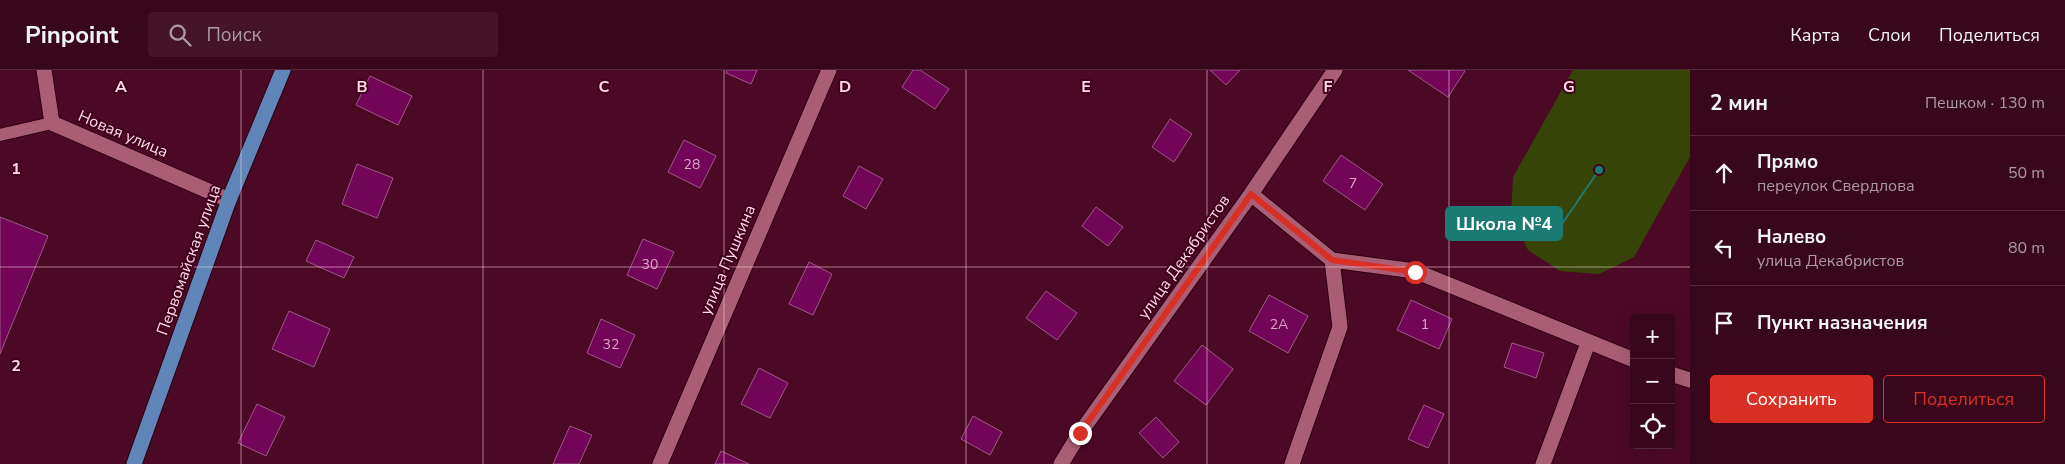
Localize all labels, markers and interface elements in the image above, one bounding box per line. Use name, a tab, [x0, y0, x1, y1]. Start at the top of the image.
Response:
search box	[148, 12, 498, 57]
text: Pinpoint	[25, 19, 118, 51]
icon: search	[166, 21, 194, 49]
text: Поиск	[206, 22, 262, 48]
text: Карта	[1790, 23, 1840, 47]
text: Слои	[1868, 23, 1911, 47]
text: Поделиться	[1939, 23, 2040, 47]
text: A	[115, 76, 127, 98]
text: B	[356, 76, 368, 98]
text: C	[599, 76, 610, 98]
text: D	[839, 76, 851, 98]
text: E	[1081, 76, 1091, 98]
text: F	[1324, 76, 1333, 98]
text: G	[1563, 76, 1575, 98]
text: 2 мин	[1710, 89, 1768, 117]
text: Пешком · 130 m	[1925, 92, 2045, 114]
street label: Новая улица	[75, 105, 171, 163]
text: Прямо	[1757, 149, 1818, 175]
house number: 28	[684, 155, 700, 174]
text: 1	[11, 158, 21, 180]
icon: ahead	[1710, 159, 1738, 187]
text: 50 m	[2008, 162, 2045, 184]
house number: 7	[1349, 174, 1357, 193]
text: переулок Свердлова	[1757, 175, 1915, 197]
street label: Первомайская улица	[152, 182, 226, 338]
street label: улица Декабристов	[1133, 190, 1235, 324]
street label: улица Пушкина	[695, 201, 761, 319]
callout: Школа №4	[1446, 207, 1562, 240]
text: Школа №4	[1456, 212, 1552, 236]
text: Налево	[1757, 224, 1826, 250]
icon: left	[1710, 234, 1738, 262]
text: 80 m	[2008, 237, 2045, 259]
text: улица Декабристов	[1757, 250, 1904, 272]
house number: 30	[642, 255, 658, 274]
route start	[1404, 261, 1427, 284]
icon: arrive	[1710, 309, 1738, 337]
text: Пункт назначения	[1757, 310, 1928, 336]
map controls	[1630, 314, 1675, 449]
button: +	[1630, 314, 1675, 359]
house number: 2А	[1270, 315, 1288, 334]
house number: 1	[1421, 315, 1429, 334]
house number: 32	[603, 335, 619, 354]
text: 2	[11, 355, 21, 377]
button: −	[1630, 359, 1675, 404]
button: Сохранить	[1710, 375, 1873, 423]
button: Поделиться	[1883, 375, 2045, 423]
button: locate	[1630, 404, 1675, 449]
route end	[1069, 422, 1092, 445]

